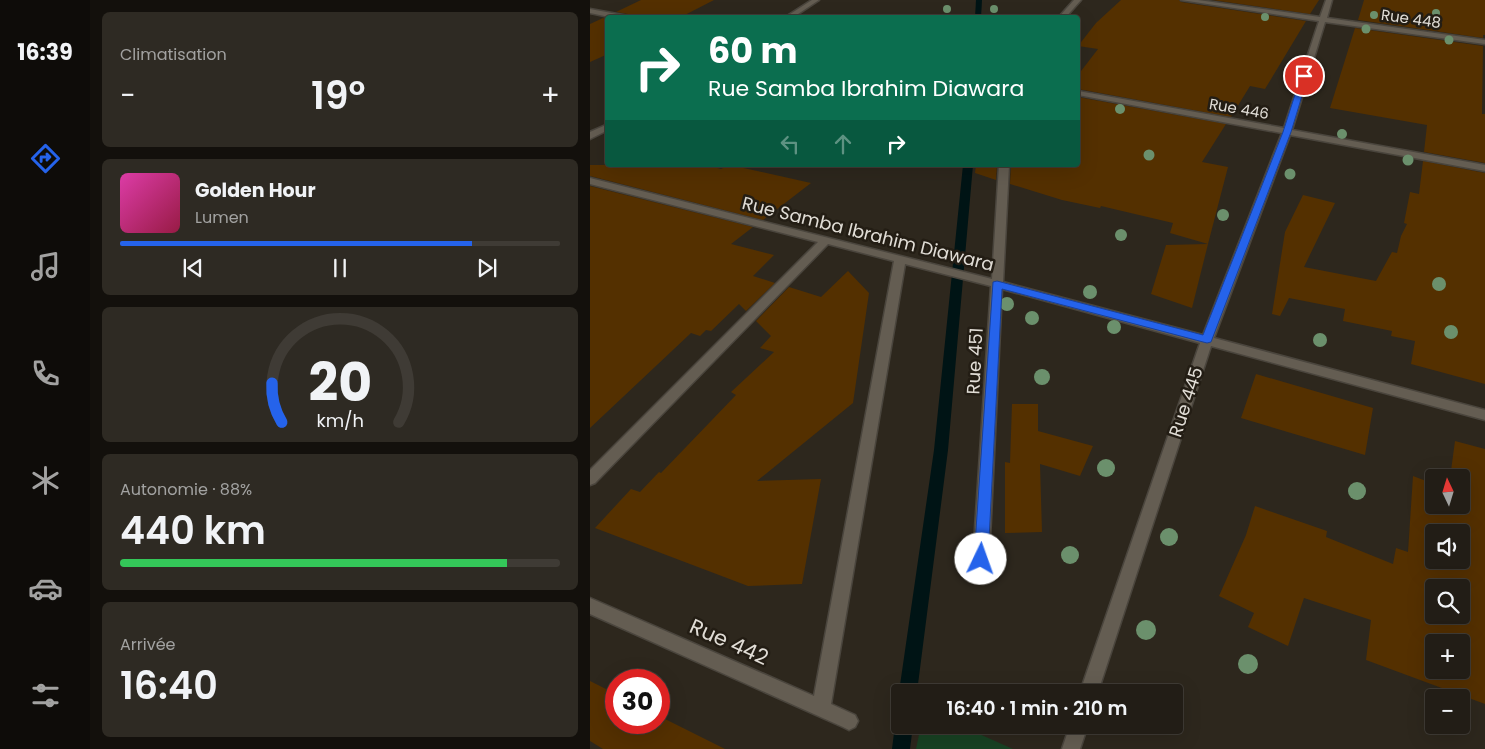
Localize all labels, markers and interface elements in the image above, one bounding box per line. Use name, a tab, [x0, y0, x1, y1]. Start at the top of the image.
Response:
street label: Rue 448	[1380, 4, 1442, 33]
text: 60 m	[708, 26, 798, 75]
icon: right	[625, 35, 690, 100]
text: 16:39	[17, 37, 73, 68]
text: Climatisation	[120, 43, 227, 66]
pin	[1283, 55, 1325, 97]
icon: arrive	[1290, 62, 1318, 90]
text: 19°	[311, 69, 365, 122]
text: Rue Samba Ibrahim Diawara	[708, 73, 1024, 104]
text: −	[120, 76, 135, 115]
text: +	[541, 76, 560, 115]
street label: Rue 446	[1208, 93, 1271, 124]
icon: left	[776, 130, 804, 158]
icon: ahead	[829, 130, 857, 158]
icon: right	[882, 130, 910, 158]
icon: directions	[28, 141, 63, 176]
text: Golden Hour	[195, 177, 316, 204]
street label: Rue Samba Ibrahim Diawara	[740, 190, 997, 277]
text: Lumen	[195, 206, 249, 229]
icon: music	[28, 249, 63, 284]
icon: previous	[179, 254, 207, 282]
icon: pause	[326, 254, 354, 282]
icon: next	[473, 254, 501, 282]
street label: Rue 451	[960, 327, 989, 395]
text: 20	[308, 346, 372, 419]
icon: phone	[28, 356, 63, 391]
street label: Rue 445	[1162, 364, 1209, 440]
text: km/h	[316, 408, 364, 433]
icon: climate	[28, 463, 63, 498]
north arrow	[1425, 469, 1470, 514]
map controls	[1425, 469, 1470, 734]
text: Autonomie · 88%	[120, 478, 252, 501]
text: 440 km	[120, 504, 266, 557]
button: sound	[1425, 524, 1470, 569]
position arrow	[954, 532, 1006, 584]
icon: car	[28, 571, 63, 606]
button: search	[1425, 579, 1470, 624]
street label: Rue 442	[685, 611, 773, 672]
text: Arrivée	[120, 633, 175, 656]
button: +	[1425, 634, 1470, 679]
text: 16:40	[120, 659, 218, 712]
speed limit sign: 30	[605, 669, 670, 734]
icon: filters	[28, 678, 63, 713]
button: −	[1425, 689, 1470, 734]
text: 16:40 · 1 min · 210 m	[947, 695, 1127, 722]

